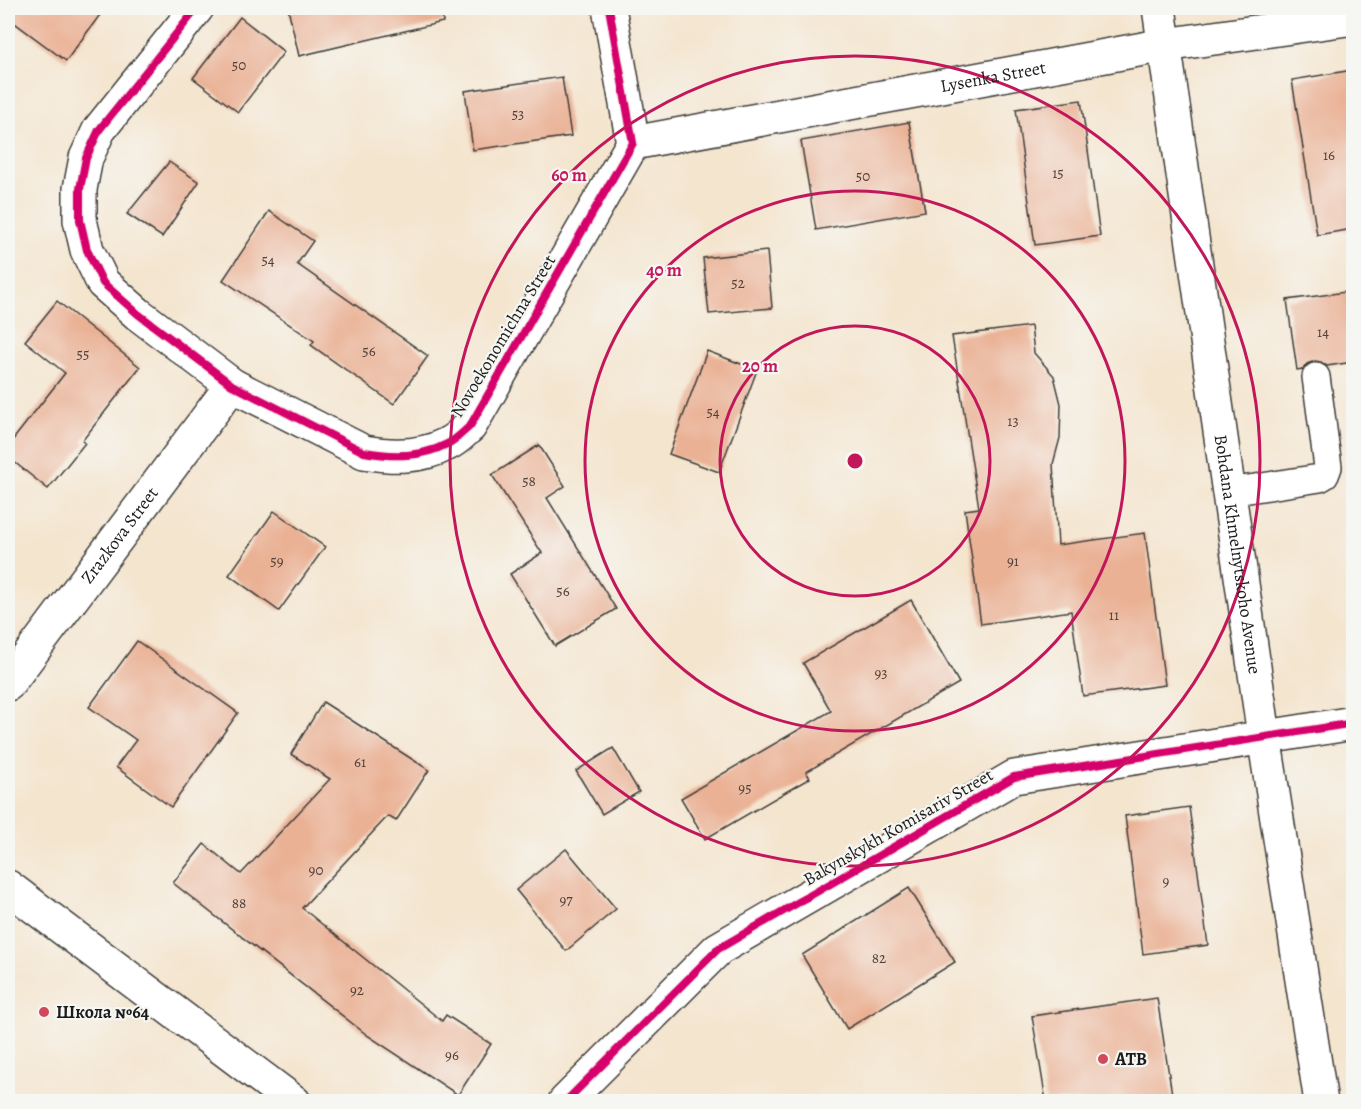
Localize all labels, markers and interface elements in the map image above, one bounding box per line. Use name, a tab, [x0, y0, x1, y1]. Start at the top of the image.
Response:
house number: 50	[232, 55, 246, 75]
street label: Lysenka Street	[938, 55, 1048, 98]
house number: 53	[512, 104, 524, 124]
house number: 16	[1323, 145, 1335, 165]
text: 60 m	[551, 163, 587, 187]
house number: 15	[1052, 163, 1064, 183]
house number: 50	[856, 166, 870, 186]
house number: 54	[261, 250, 275, 270]
street label: Novoekonomichna Street	[445, 250, 561, 422]
text: 40 m	[646, 258, 682, 282]
house number: 52	[731, 273, 745, 293]
house number: 14	[1317, 322, 1329, 342]
house number: 56	[362, 341, 376, 361]
house number: 55	[77, 344, 89, 364]
text: 20 m	[742, 354, 778, 378]
house number: 54	[706, 402, 720, 422]
house number: 13	[1007, 411, 1019, 431]
street label: Bohdana Khmelnytskoho Avenue	[1209, 433, 1267, 676]
centre of rings	[845, 451, 865, 471]
house number: 58	[522, 471, 536, 491]
street label: Zrazkova Street	[75, 482, 164, 588]
house number: 59	[270, 551, 284, 571]
house number: 91	[1007, 551, 1019, 571]
house number: 56	[556, 581, 570, 601]
house number: 11	[1109, 605, 1119, 625]
house number: 93	[874, 663, 888, 683]
house number: 61	[354, 752, 366, 772]
street label: Bakynskykh Komisariv Street	[799, 763, 997, 891]
house number: 95	[738, 778, 752, 798]
house number: 90	[309, 860, 323, 880]
house number: 9	[1163, 871, 1170, 891]
house number: 97	[559, 890, 573, 910]
house number: 88	[232, 893, 246, 913]
house number: 82	[872, 948, 886, 968]
house number: 92	[350, 980, 364, 1000]
place label: Школа №64	[56, 1000, 150, 1024]
marker: Школа №64	[37, 1005, 51, 1019]
house number: 96	[445, 1045, 459, 1065]
place label: ATB	[1114, 1047, 1147, 1071]
marker: ATB	[1096, 1052, 1110, 1066]

